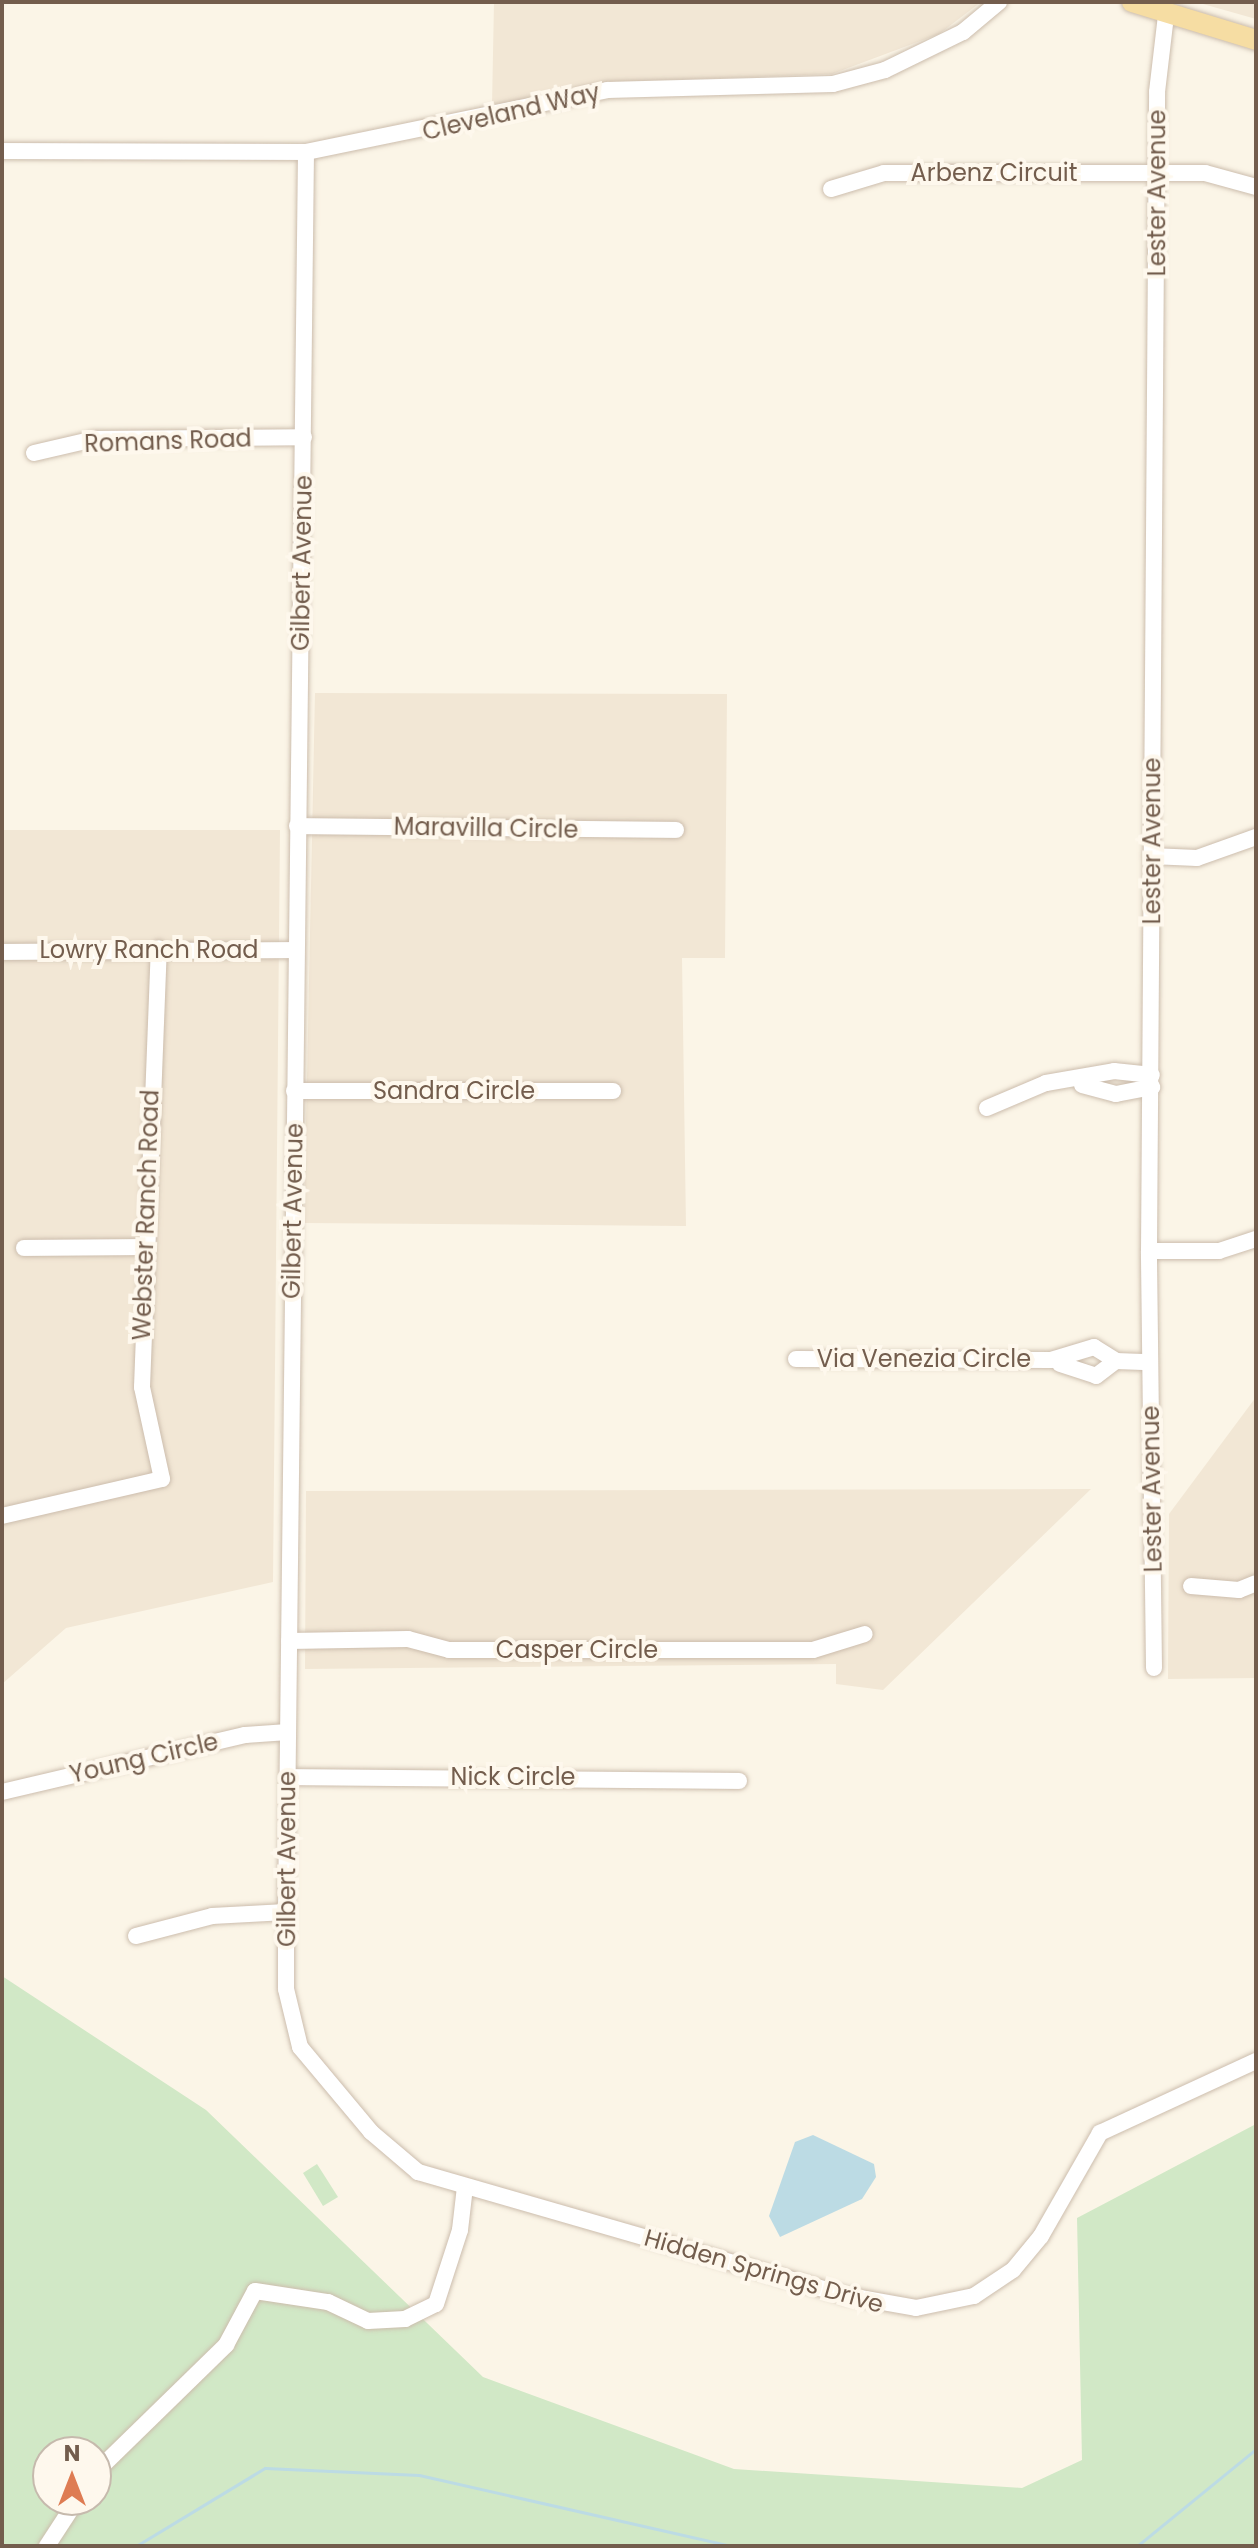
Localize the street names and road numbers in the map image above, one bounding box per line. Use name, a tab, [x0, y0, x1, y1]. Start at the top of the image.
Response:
street label: Cleveland Way	[420, 78, 602, 146]
street label: Lester Avenue	[1143, 110, 1171, 276]
street label: Arbenz Circuit	[911, 159, 1077, 187]
street label: Romans Road	[84, 424, 252, 458]
street label: Gilbert Avenue	[286, 475, 318, 651]
street label: Lester Avenue	[1138, 758, 1166, 924]
street label: Maravilla Circle	[393, 812, 579, 844]
street label: Lowry Ranch Road	[39, 936, 259, 964]
street label: Sandra Circle	[373, 1077, 535, 1105]
street label: Webster Ranch Road	[127, 1089, 165, 1341]
street label: Gilbert Avenue	[277, 1123, 309, 1299]
street label: Via Venezia Circle	[817, 1345, 1031, 1373]
street label: Lester Avenue	[1136, 1405, 1168, 1573]
street label: Casper Circle	[496, 1636, 658, 1664]
street label: Young Circle	[67, 1727, 221, 1789]
street label: Nick Circle	[451, 1763, 575, 1791]
street label: Gilbert Avenue	[273, 1771, 301, 1947]
street label: Hidden Springs Drive	[641, 2223, 887, 2319]

